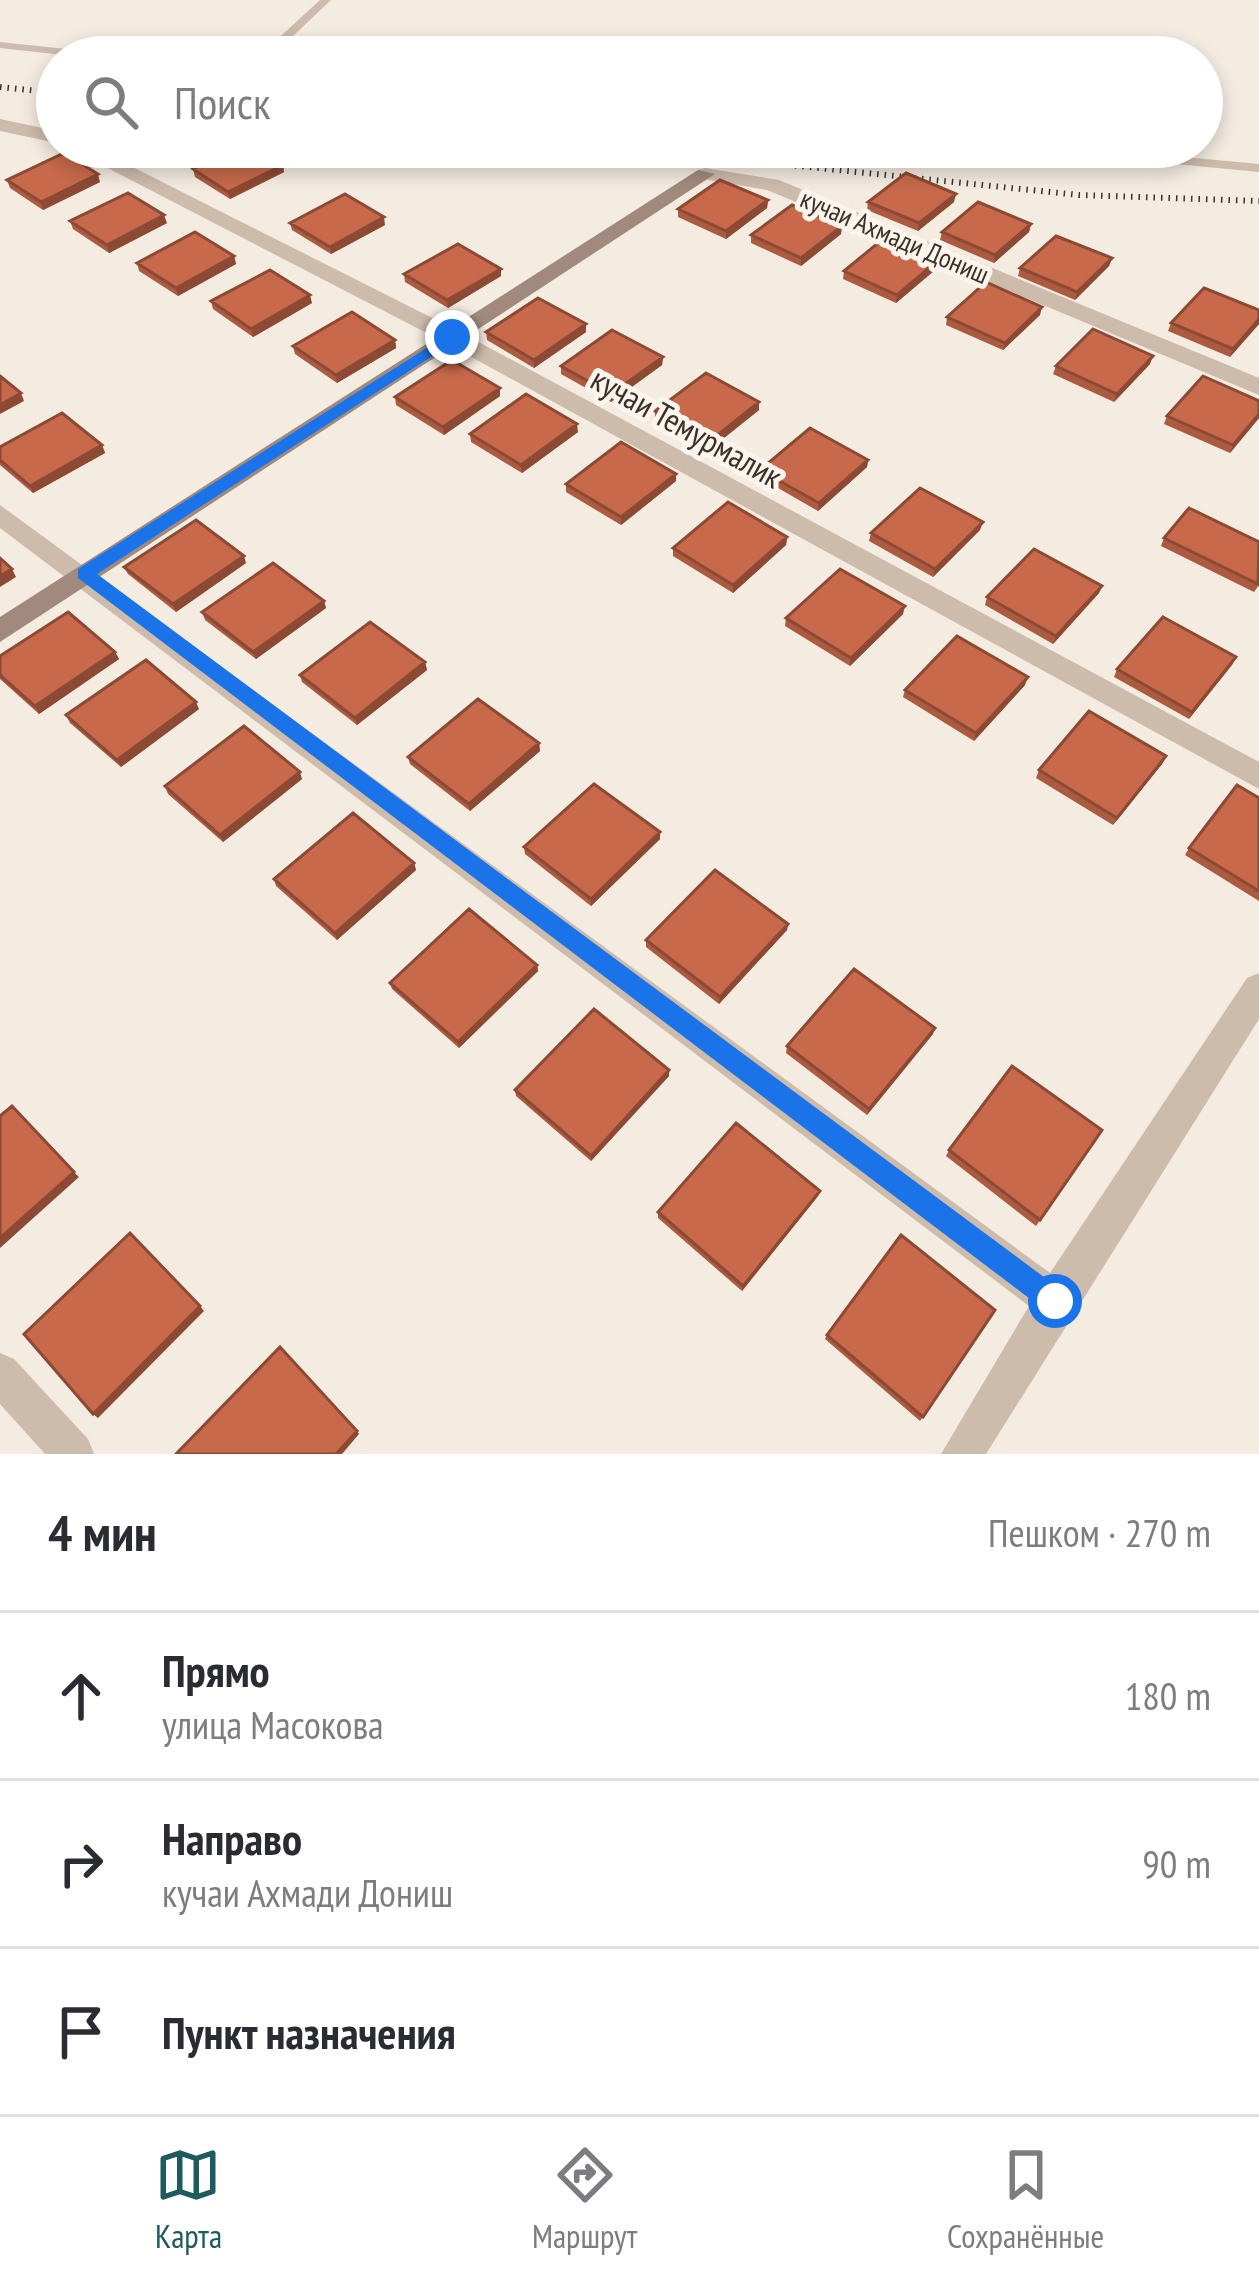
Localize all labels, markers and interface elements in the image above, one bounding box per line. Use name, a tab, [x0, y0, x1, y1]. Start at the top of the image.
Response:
search box	[36, 36, 1223, 168]
icon: search	[78, 69, 144, 135]
text: Поиск	[174, 73, 270, 131]
street label: кучаи Ахмади Дониш	[796, 181, 994, 291]
route end	[425, 310, 479, 364]
street label: кучаи Темурмалик	[584, 357, 790, 497]
route start	[1028, 1274, 1082, 1328]
text: 4 мин	[48, 1499, 157, 1565]
text: Пешком · 270 m	[988, 1507, 1211, 1558]
text: Прямо	[162, 1641, 270, 1699]
icon: ahead	[48, 1663, 114, 1729]
text: 180 m	[1125, 1670, 1211, 1721]
text: улица Масокова	[162, 1699, 384, 1750]
text: Направо	[162, 1809, 302, 1867]
icon: right	[48, 1831, 114, 1897]
text: 90 m	[1142, 1838, 1211, 1889]
text: кучаи Ахмади Дониш	[162, 1867, 453, 1918]
icon: arrive	[48, 1999, 114, 2065]
text: Пункт назначения	[162, 2003, 456, 2061]
tab: Карта	[155, 2142, 222, 2257]
tab: Маршрут	[532, 2142, 637, 2257]
tab: Сохранённые	[947, 2142, 1104, 2257]

